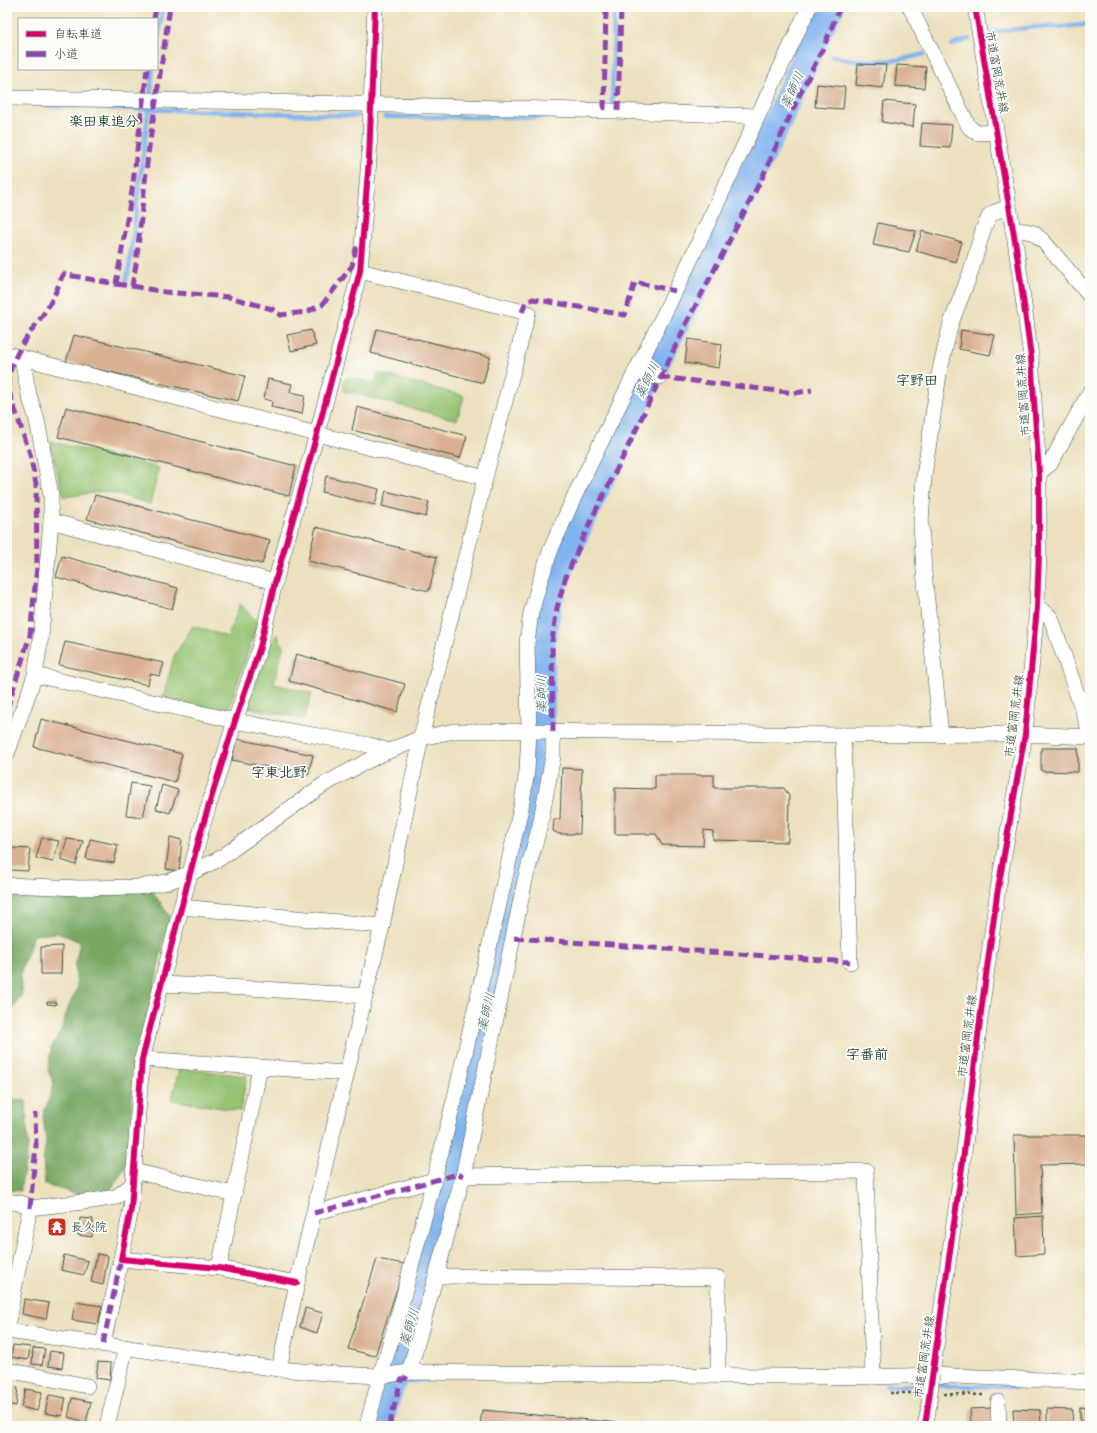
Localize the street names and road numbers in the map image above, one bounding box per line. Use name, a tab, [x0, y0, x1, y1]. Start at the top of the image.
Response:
street label: 市道富岡荒井線	[979, 29, 1015, 115]
street label: 市道富岡荒井線	[1009, 352, 1037, 438]
street label: 市道富岡荒井線	[998, 673, 1030, 759]
street label: 市道富岡荒井線	[951, 993, 983, 1079]
street label: 市道富岡荒井線	[907, 1314, 941, 1400]

